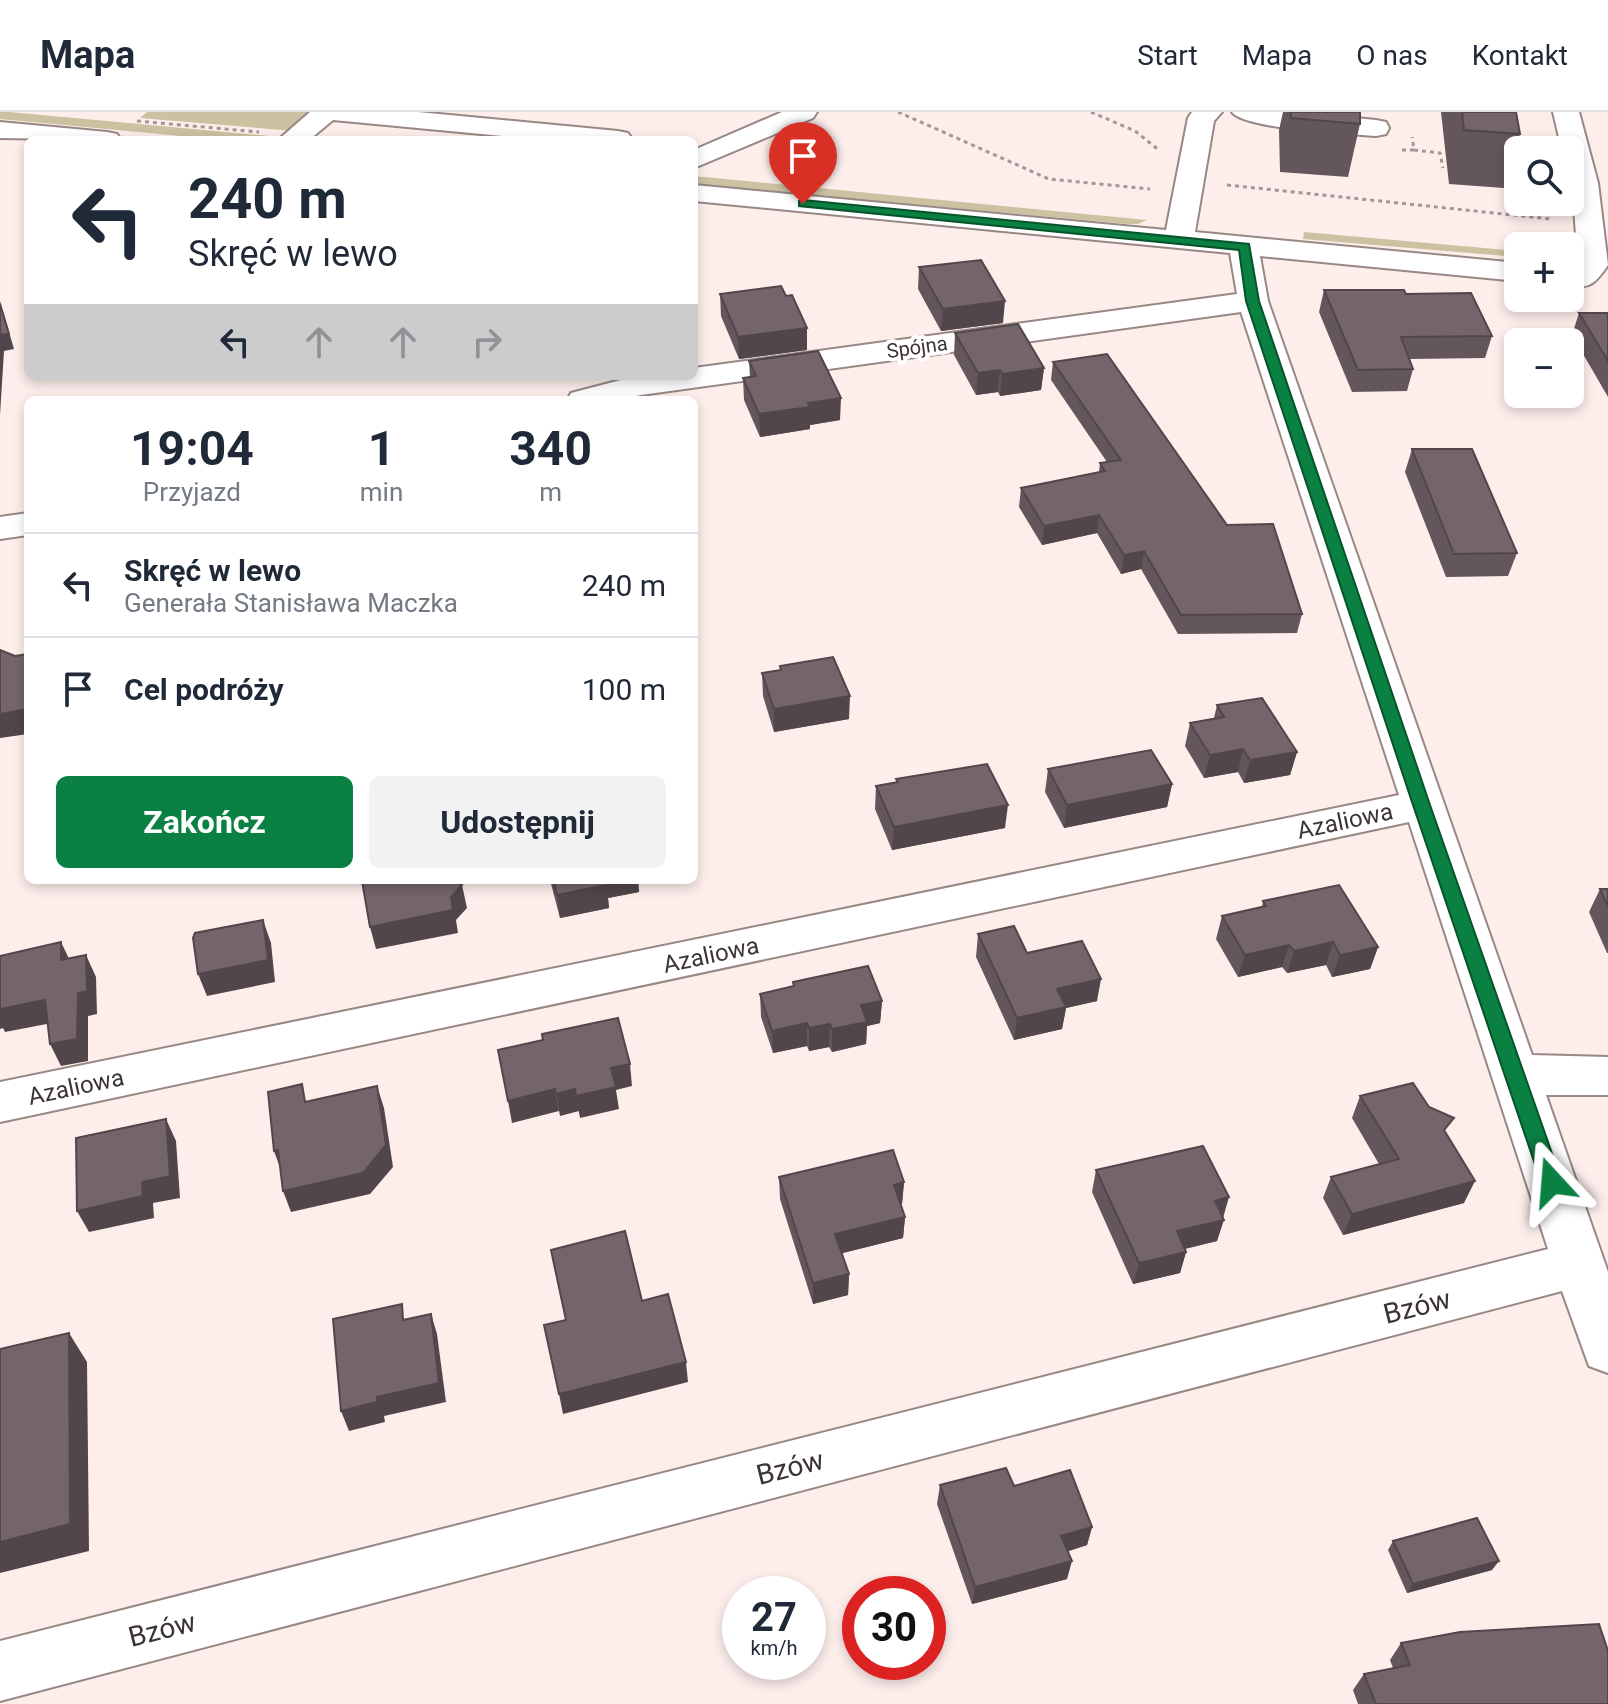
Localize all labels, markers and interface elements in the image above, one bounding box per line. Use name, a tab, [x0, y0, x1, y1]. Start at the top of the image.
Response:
text: Mapa	[40, 33, 135, 77]
text: Start	[1137, 39, 1198, 72]
text: Mapa	[1242, 39, 1312, 72]
text: O nas	[1356, 39, 1428, 72]
text: Kontakt	[1472, 39, 1568, 72]
pin	[769, 122, 837, 204]
icon: arrive	[781, 134, 825, 178]
map controls	[1504, 136, 1584, 408]
button: search	[1504, 136, 1584, 216]
text: 240 m	[188, 166, 347, 232]
icon: left	[56, 168, 160, 272]
button: +	[1504, 232, 1584, 312]
text: Skręć w lewo	[188, 233, 398, 275]
icon: left	[213, 320, 257, 364]
icon: ahead	[297, 320, 341, 364]
icon: ahead	[381, 320, 425, 364]
icon: right	[465, 320, 509, 364]
button: −	[1504, 328, 1584, 408]
street label: Spójna	[885, 331, 949, 363]
text: 19:04	[130, 420, 254, 477]
text: 1	[368, 420, 395, 477]
text: 340	[509, 420, 592, 477]
text: Przyjazd	[143, 477, 241, 507]
text: min	[360, 477, 403, 507]
text: m	[539, 477, 562, 507]
text: Skręć w lewo	[124, 553, 301, 588]
icon: left	[56, 563, 100, 607]
text: 240 m	[582, 568, 666, 603]
text: Generała Stanisława Maczka	[124, 588, 458, 618]
icon: arrive	[56, 667, 100, 711]
text: Cel podróży	[124, 672, 284, 707]
text: 100 m	[582, 672, 666, 707]
button: Zakończ	[56, 776, 353, 868]
button: Udostępnij	[369, 776, 666, 868]
street label: Azaliowa	[1295, 797, 1395, 845]
street label: Azaliowa	[661, 931, 761, 979]
street label: Azaliowa	[26, 1063, 126, 1111]
position arrow	[1510, 1140, 1594, 1224]
street label: Bzów	[1380, 1282, 1454, 1331]
street label: Bzów	[753, 1443, 827, 1492]
speed limit sign: 30	[842, 1576, 946, 1680]
text: 27	[751, 1594, 797, 1641]
street label: Bzów	[125, 1605, 199, 1654]
text: km/h	[751, 1636, 797, 1660]

